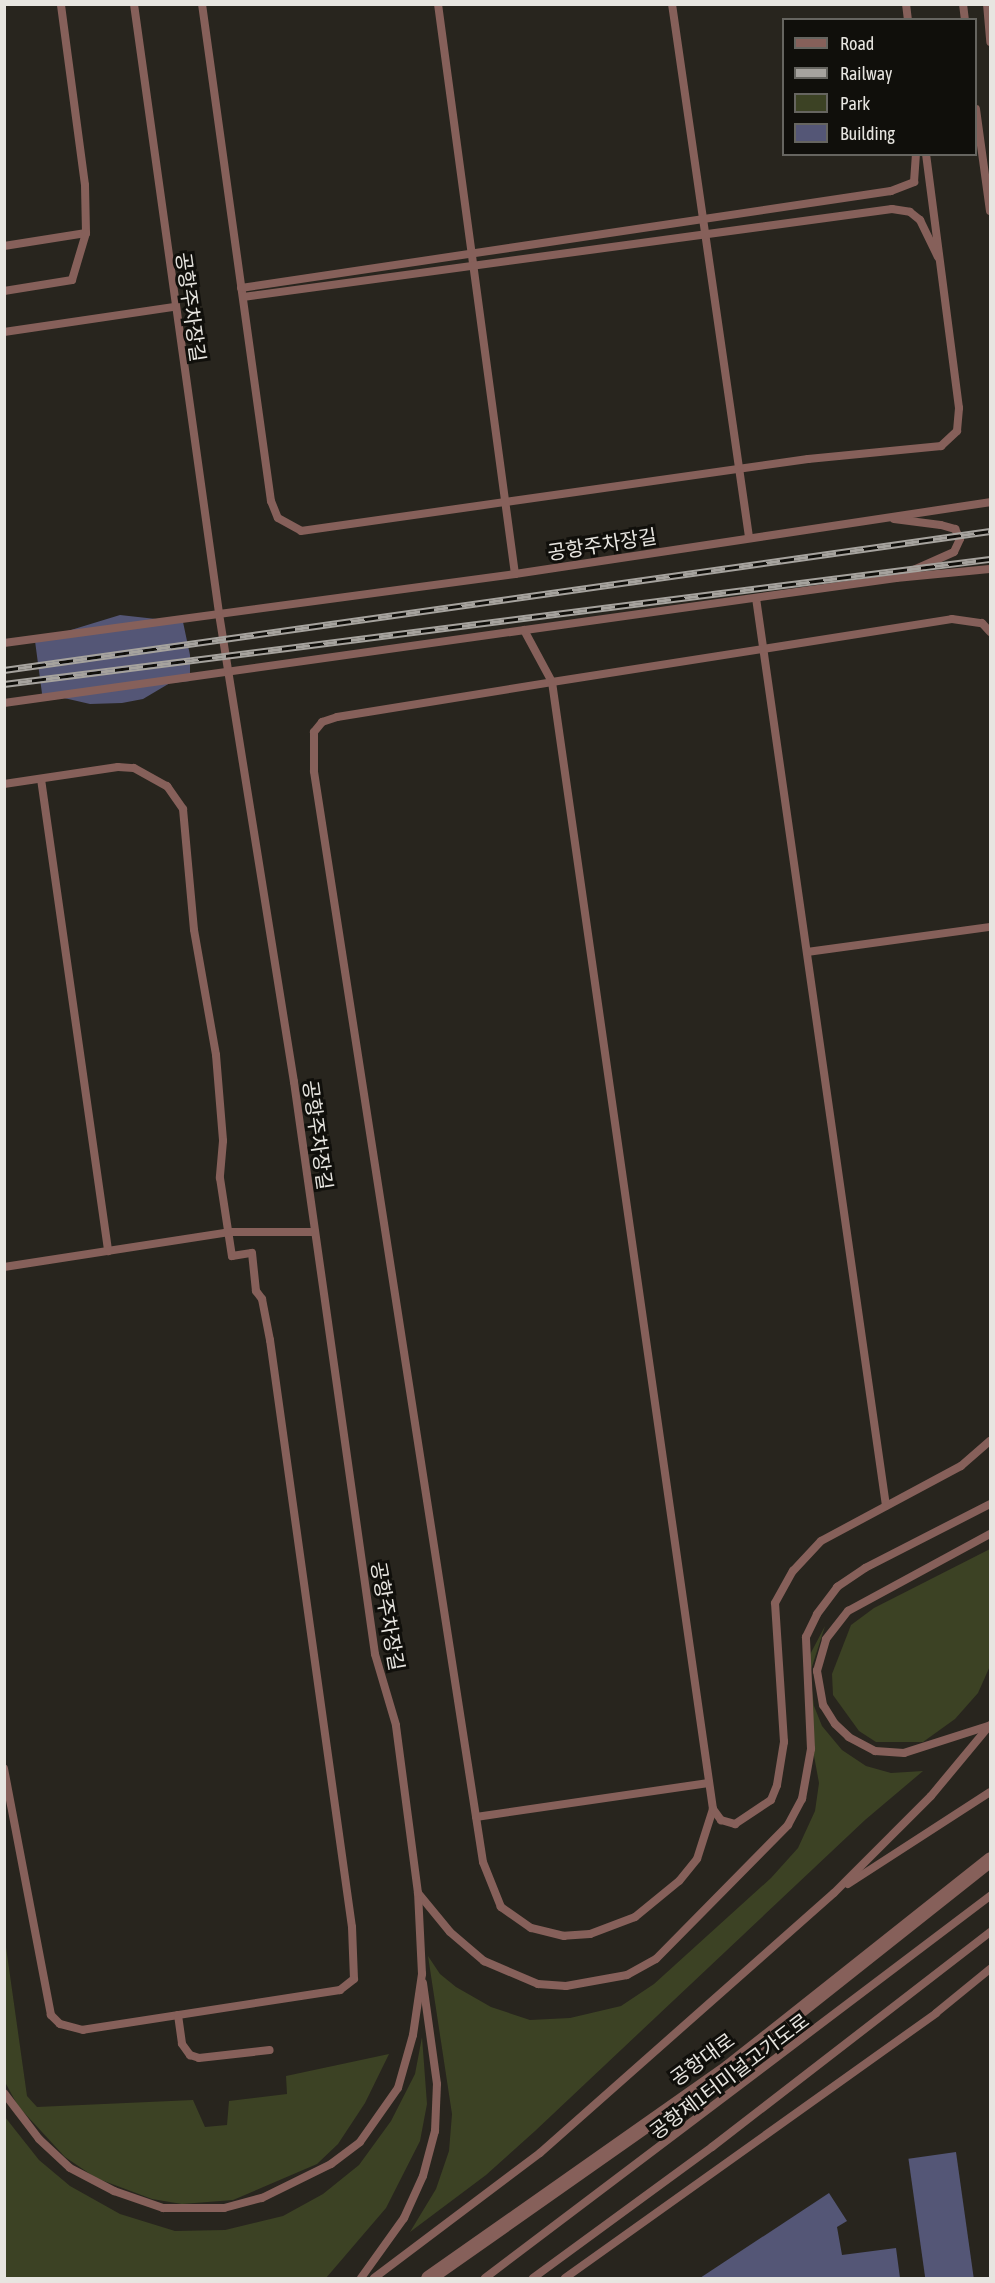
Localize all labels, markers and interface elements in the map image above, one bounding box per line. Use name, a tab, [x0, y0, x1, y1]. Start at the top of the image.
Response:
legend	[782, 18, 977, 156]
text: Road	[840, 33, 874, 54]
text: Railway	[840, 63, 892, 84]
text: Park	[840, 93, 870, 114]
text: Building	[840, 123, 895, 144]
street label: 공항주차장길	[171, 251, 211, 363]
street label: 공항주차장길	[546, 524, 658, 564]
street label: 공항주차장길	[298, 1079, 338, 1191]
street label: 공항주차장길	[367, 1560, 409, 1672]
street label: 공항제1터미널고가도로	[645, 2008, 813, 2144]
street label: 공항대로	[665, 2028, 739, 2090]

